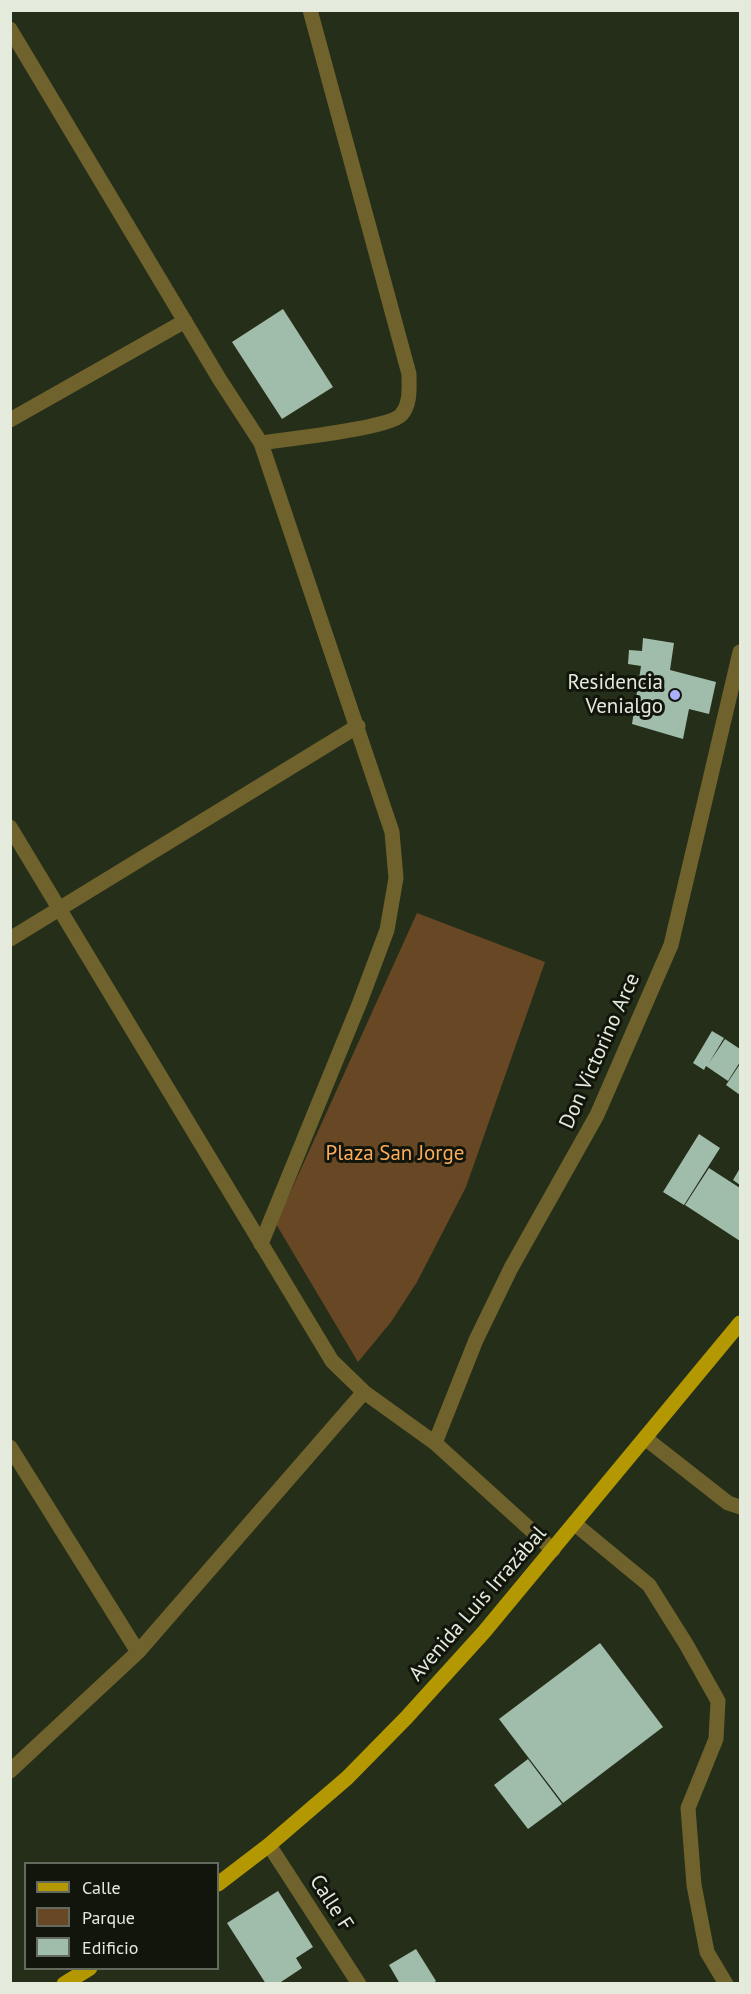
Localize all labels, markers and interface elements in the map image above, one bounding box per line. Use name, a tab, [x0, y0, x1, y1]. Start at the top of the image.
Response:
place label: Residencia Venialgo	[567, 670, 663, 720]
marker: Residencia Venialgo	[668, 688, 682, 702]
street label: Don Victorino Arce	[554, 969, 646, 1133]
park label: Plaza San Jorge	[326, 1141, 464, 1167]
street label: Avenida Luis Irrazábal	[404, 1521, 552, 1687]
legend	[24, 1862, 219, 1970]
street label: Calle F	[304, 1870, 358, 1936]
text: Calle	[82, 1876, 121, 1899]
text: Parque	[82, 1906, 135, 1929]
text: Edificio	[82, 1936, 138, 1959]

